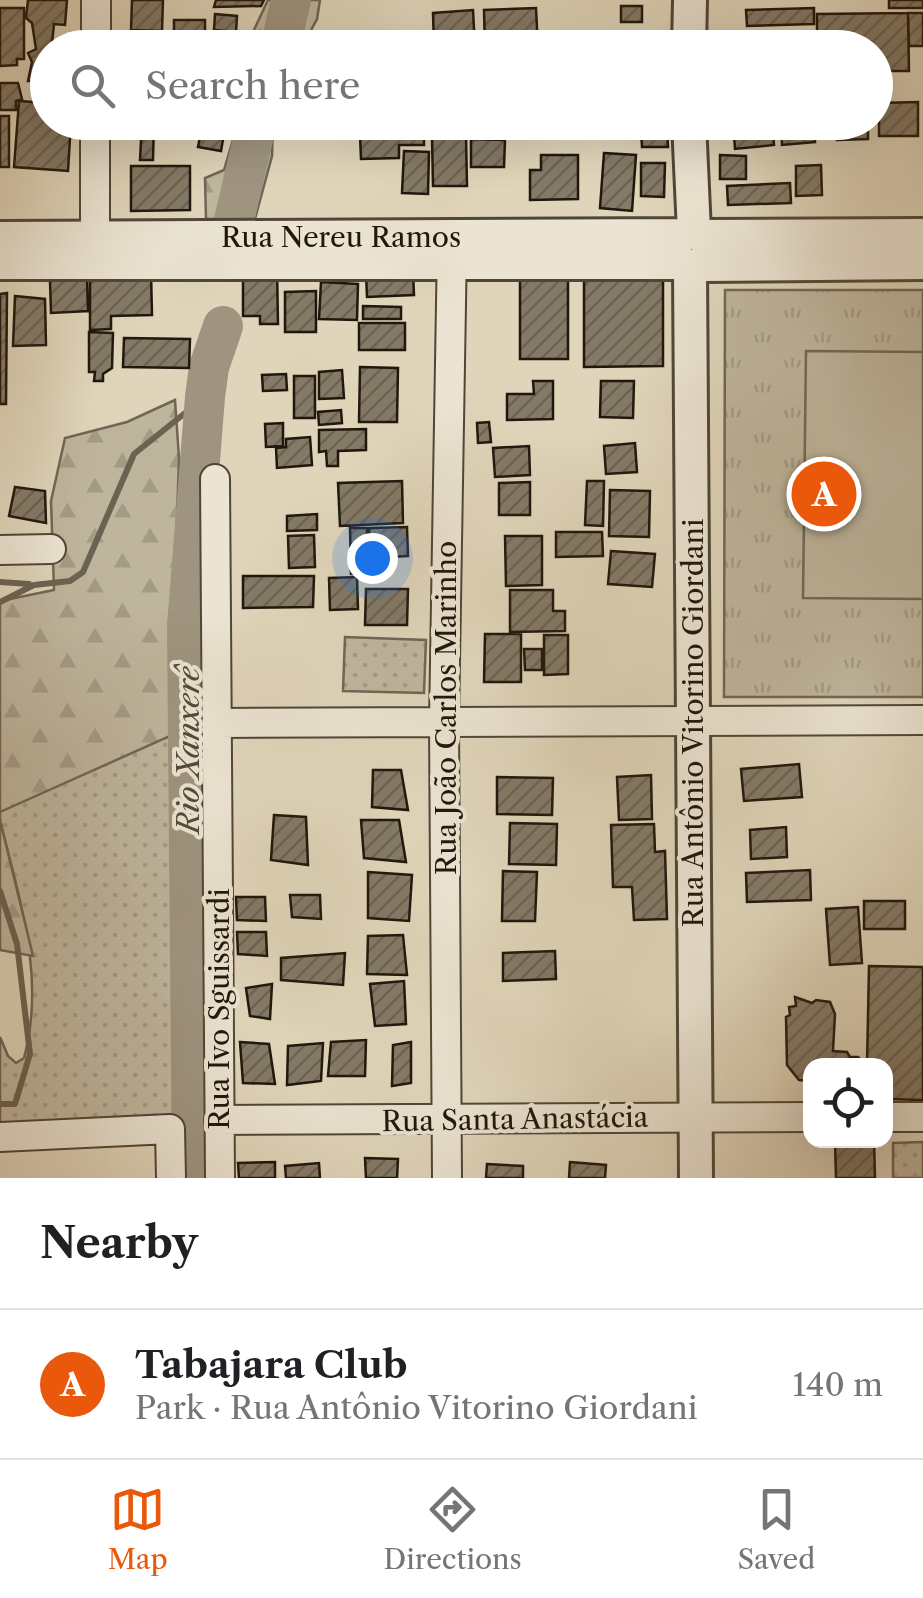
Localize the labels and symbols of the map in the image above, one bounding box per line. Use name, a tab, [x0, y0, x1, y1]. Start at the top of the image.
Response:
street label: Rua Nereu Ramos	[221, 220, 461, 254]
pin: A	[792, 456, 856, 532]
street label: Rua Antônio Vitorino Giordani	[676, 518, 710, 928]
your location	[347, 533, 398, 584]
street label: Rua João Carlos Marinho	[429, 541, 463, 875]
water label: Rio Xanxerê	[170, 663, 207, 835]
street label: Rua Ivo Sguissardi	[202, 888, 236, 1130]
street label: Rua Santa Anastácia	[381, 1100, 649, 1138]

